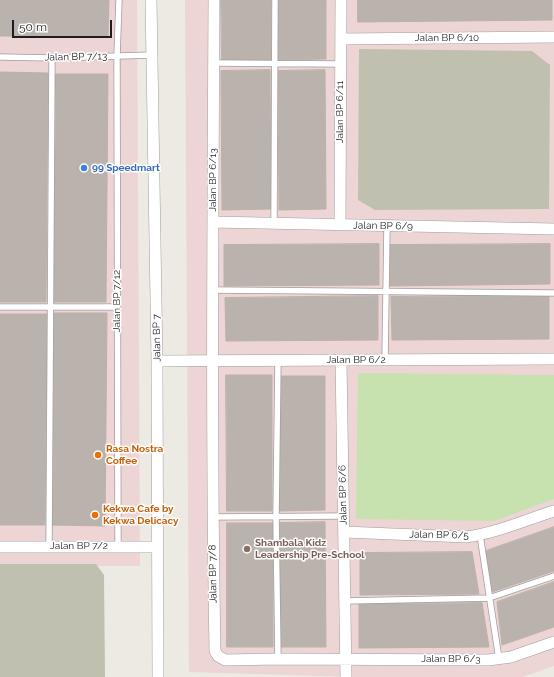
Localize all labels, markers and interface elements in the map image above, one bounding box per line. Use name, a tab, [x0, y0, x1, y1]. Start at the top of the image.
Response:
scale bar	[14, 12, 114, 38]
text: 50 m	[19, 20, 47, 34]
street label: Jalan BP 6/10	[415, 32, 479, 44]
street label: Jalan BP 7/13	[45, 50, 107, 64]
street label: Jalan BP 6/11	[334, 81, 346, 143]
street label: Jalan BP 6/13	[207, 148, 219, 212]
place label: 99 Speedmart	[92, 162, 160, 174]
marker: 99 Speedmart	[79, 163, 89, 173]
street label: Jalan BP 6/9	[353, 219, 413, 233]
street label: Jalan BP 7/12	[111, 270, 123, 332]
street label: Jalan BP 7	[151, 314, 163, 362]
street label: Jalan BP 6/2	[326, 354, 386, 366]
place label: Rasa Nostra Coffee	[106, 443, 163, 466]
marker: Rasa Nostra Coffee	[93, 450, 103, 460]
street label: Jalan BP 6/6	[336, 465, 350, 525]
place label: Kekwa Cafe by Kekwa Delicacy	[103, 503, 179, 526]
marker: Kekwa Cafe by Kekwa Delicacy	[90, 510, 100, 520]
street label: Jalan BP 6/5	[409, 528, 469, 542]
place label: Shambala Kidz Leadership Pre-School	[255, 537, 364, 560]
street label: Jalan BP 7/2	[50, 540, 108, 552]
street label: Jalan BP 7/8	[206, 544, 220, 604]
marker: Shambala Kidz Leadership Pre-School	[242, 544, 252, 554]
street label: Jalan BP 6/3	[421, 653, 481, 665]

